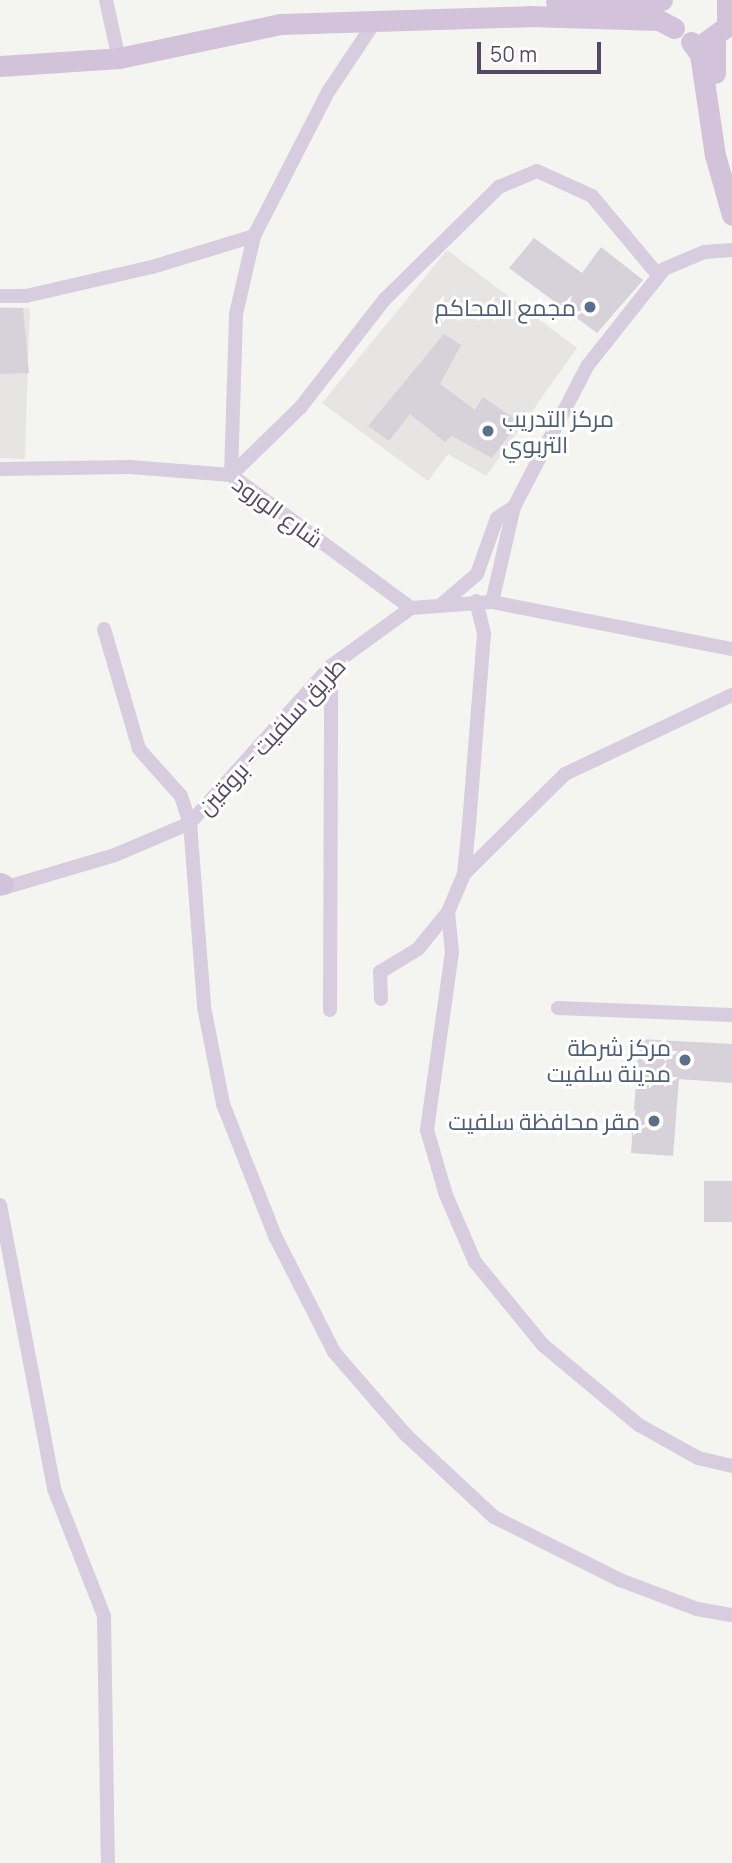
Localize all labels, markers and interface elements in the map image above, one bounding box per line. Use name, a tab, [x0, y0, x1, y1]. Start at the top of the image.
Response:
scale bar	[480, 28, 604, 72]
text: 50 m	[490, 40, 537, 68]
place label: مجمع المحاكم	[435, 293, 576, 321]
marker: مجمع المحاكم	[582, 299, 598, 315]
place label: مركز التدريب التربوي	[502, 404, 614, 458]
marker: مركز التدريب التربوي	[480, 423, 496, 439]
street label: شارع الورود	[228, 469, 328, 553]
street label: طريق سلفيت - بروقين	[191, 652, 351, 820]
place label: مركز شرطة مدينة سلفيت	[547, 1033, 671, 1087]
marker: مركز شرطة مدينة سلفيت	[677, 1052, 693, 1068]
place label: مقر محافظة سلفيت	[448, 1107, 640, 1135]
marker: مقر محافظة سلفيت	[646, 1113, 662, 1129]

